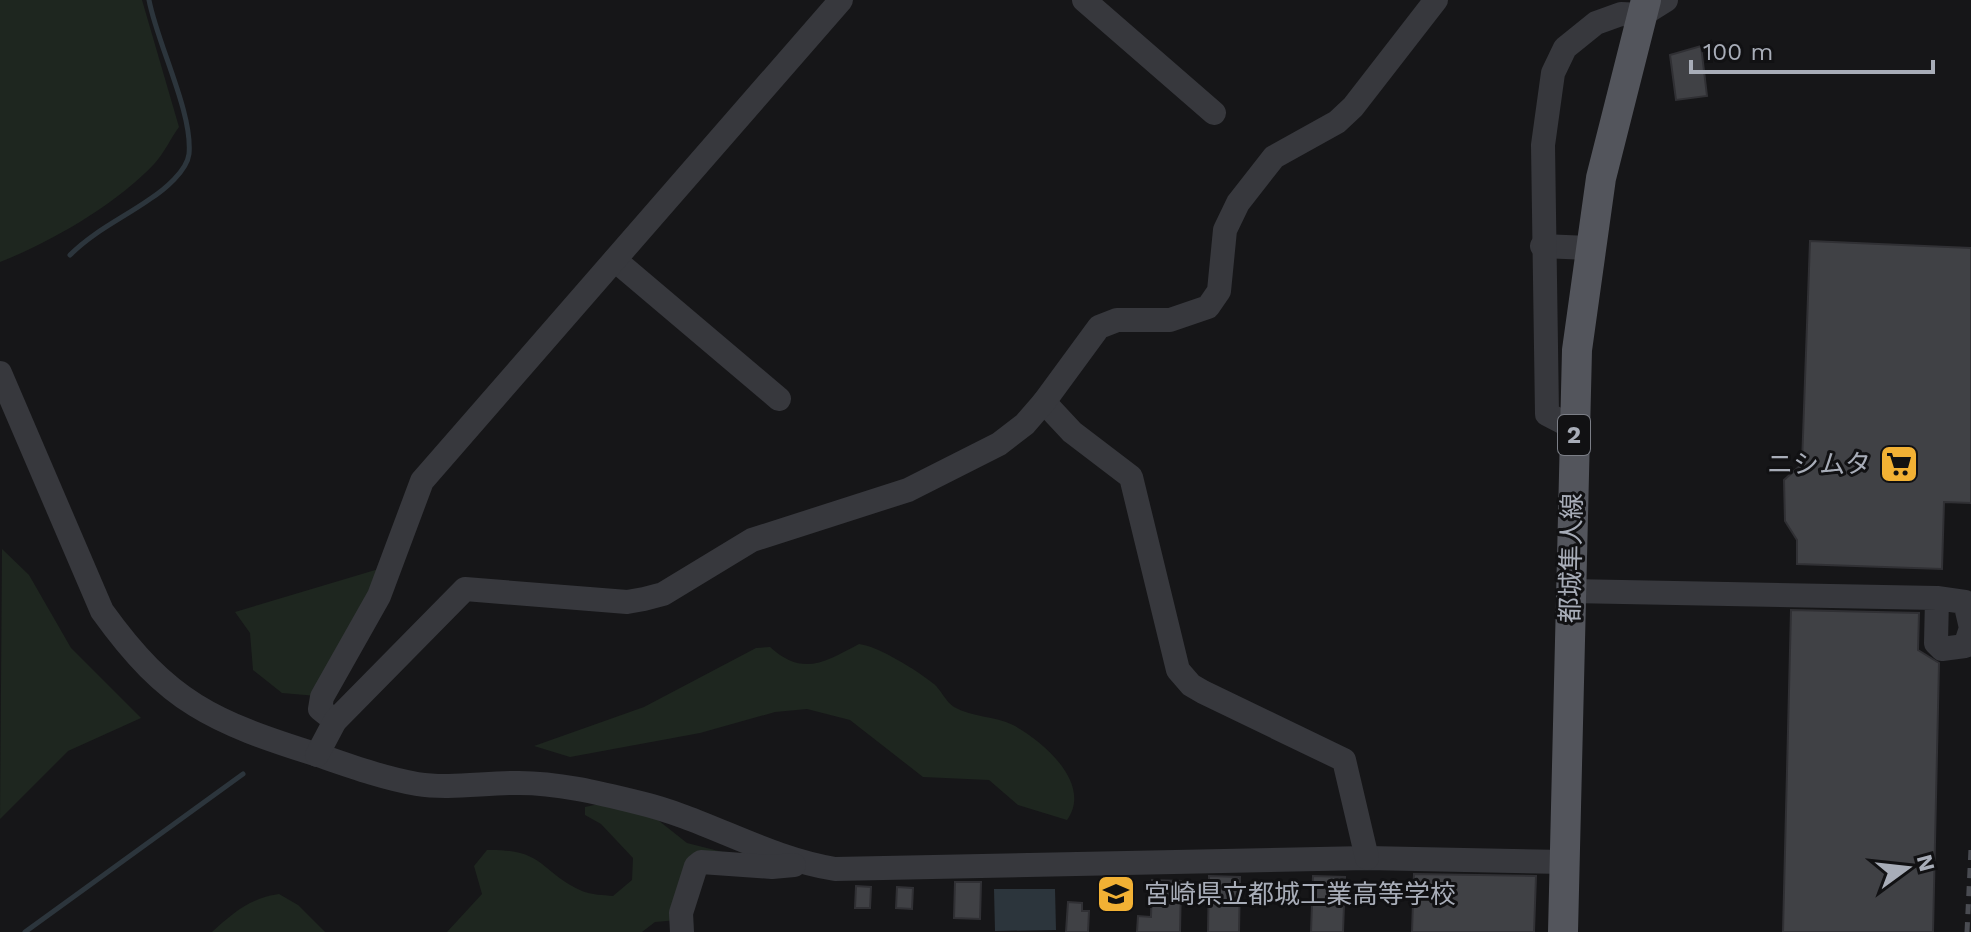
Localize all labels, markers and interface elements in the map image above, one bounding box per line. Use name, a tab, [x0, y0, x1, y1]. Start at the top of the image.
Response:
scale bar	[1691, 24, 1933, 74]
text: 100 m	[1703, 38, 1773, 66]
road number: 2	[1558, 415, 1590, 455]
supermarket icon: ニシムタ	[1878, 443, 1920, 485]
place label: ニシムタ	[1767, 449, 1871, 479]
street label: 都城隼人線	[1555, 493, 1587, 623]
north arrow	[1867, 828, 1947, 908]
text: N	[1912, 852, 1940, 874]
school or university icon: 宮崎県立都城工業高等学校	[1095, 873, 1137, 915]
place label: 宮崎県立都城工業高等学校	[1144, 879, 1456, 909]

